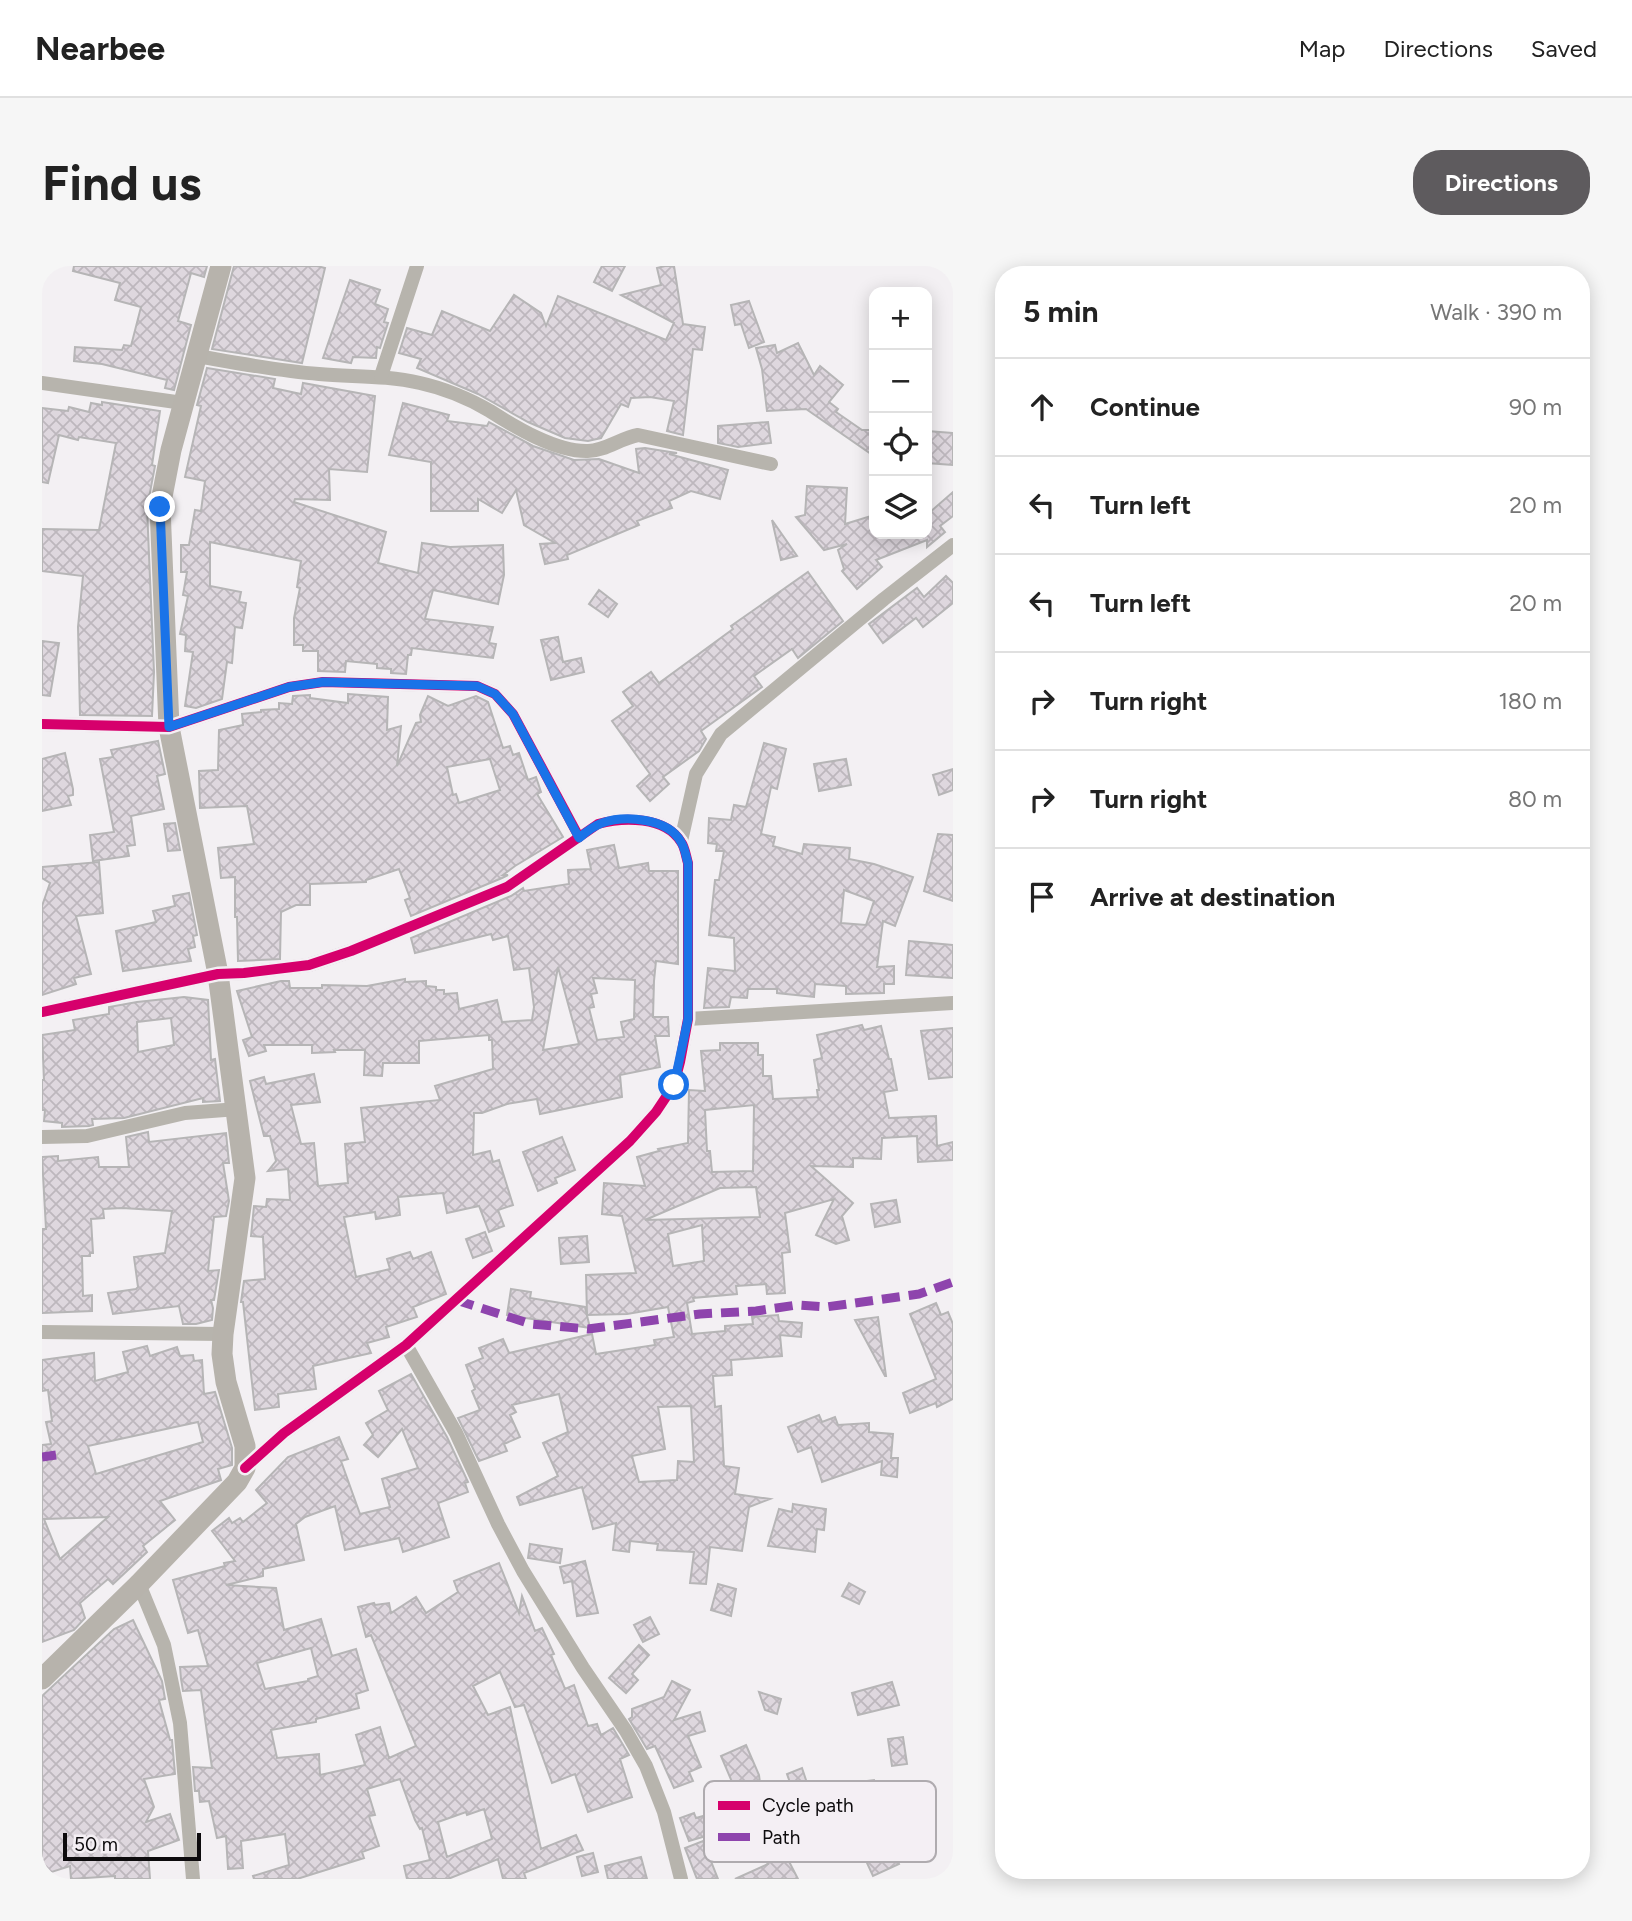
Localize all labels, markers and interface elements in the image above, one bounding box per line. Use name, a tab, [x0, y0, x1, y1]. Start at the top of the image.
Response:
text: Nearbee	[35, 29, 165, 68]
text: Map	[1299, 34, 1345, 63]
text: Directions	[1383, 34, 1493, 63]
text: Saved	[1531, 34, 1597, 63]
button: Directions	[1413, 150, 1590, 215]
text: Find us	[42, 153, 201, 212]
map controls	[869, 287, 932, 539]
button: +	[869, 287, 932, 350]
text: 5 min	[1023, 293, 1099, 330]
text: Walk · 390 m	[1430, 298, 1562, 326]
button: −	[869, 350, 932, 413]
icon: ahead	[1023, 388, 1061, 426]
text: Continue	[1090, 391, 1200, 423]
text: 90 m	[1509, 393, 1562, 421]
button: locate	[869, 413, 932, 476]
button: layers	[869, 476, 932, 539]
icon: left	[1023, 486, 1061, 524]
text: Turn left	[1090, 489, 1191, 521]
route end	[144, 491, 175, 522]
text: 20 m	[1509, 491, 1562, 519]
icon: left	[1023, 584, 1061, 622]
text: Turn left	[1090, 587, 1191, 619]
text: 20 m	[1509, 589, 1562, 617]
icon: right	[1023, 682, 1061, 720]
text: Turn right	[1090, 685, 1207, 717]
text: 180 m	[1498, 687, 1562, 715]
icon: right	[1023, 780, 1061, 818]
text: Turn right	[1090, 783, 1207, 815]
text: 80 m	[1508, 785, 1562, 813]
icon: arrive	[1023, 878, 1061, 916]
text: Arrive at destination	[1090, 881, 1335, 913]
route start	[658, 1069, 689, 1100]
legend	[704, 1781, 936, 1862]
text: Cycle path	[762, 1794, 854, 1817]
text: Path	[762, 1826, 800, 1849]
scale bar	[63, 1830, 201, 1862]
text: 50 m	[74, 1833, 118, 1856]

